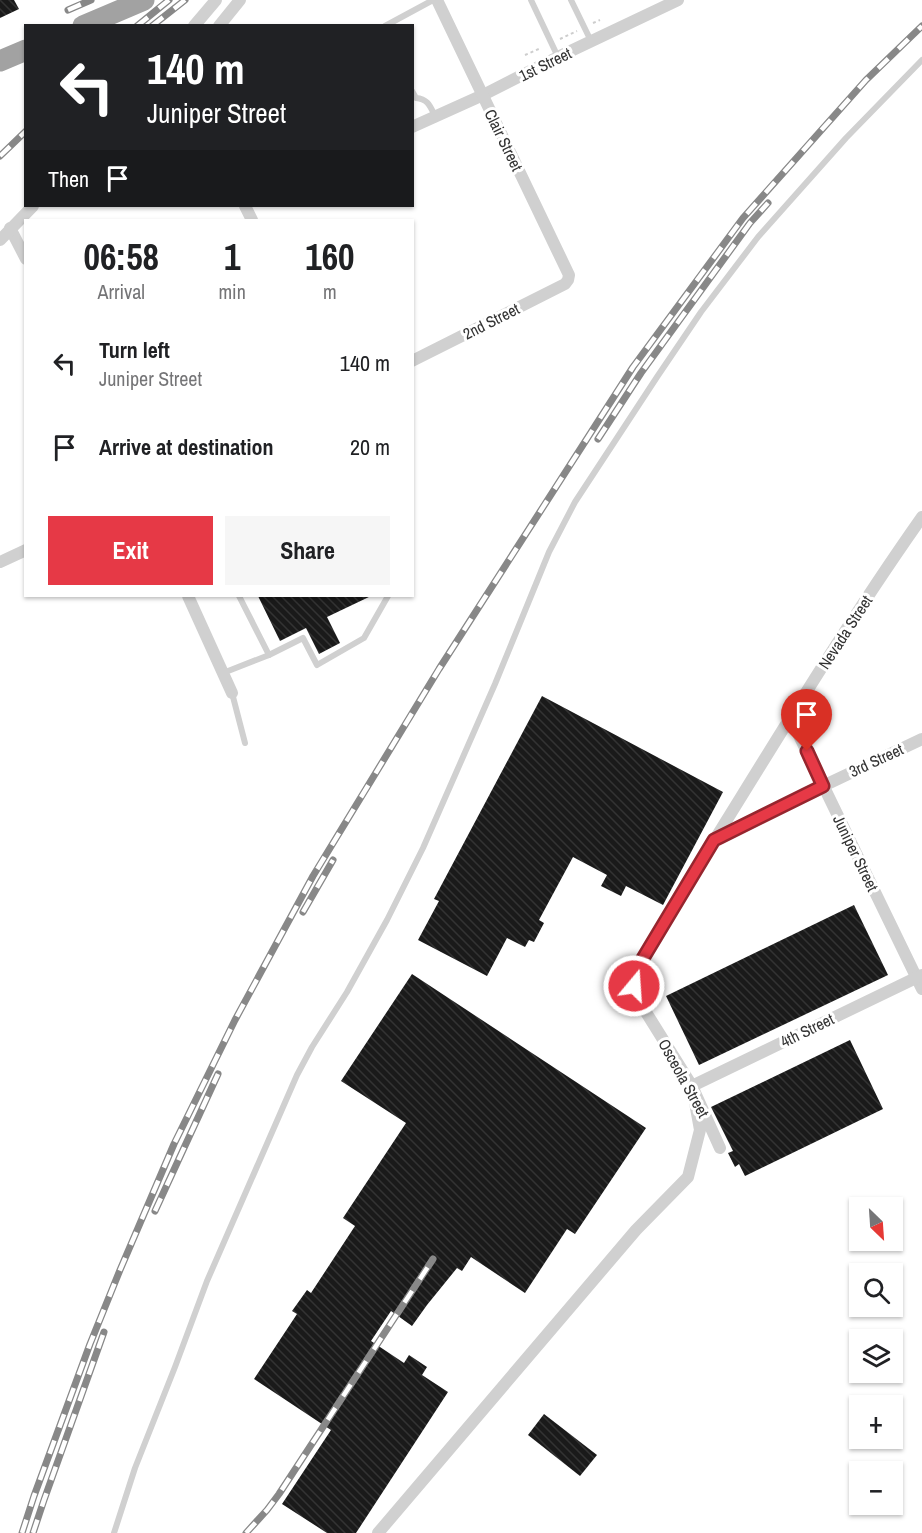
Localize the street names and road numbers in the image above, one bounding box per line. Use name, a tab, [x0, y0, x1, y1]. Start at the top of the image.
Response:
street label: 1st Street	[515, 42, 575, 86]
street label: Clair Street	[480, 105, 529, 175]
street label: 2nd Street	[459, 297, 523, 345]
street label: Nevada Street	[813, 591, 877, 673]
street label: 3rd Street	[845, 738, 907, 782]
street label: Juniper Street	[828, 811, 884, 895]
street label: 4th Street	[777, 1007, 838, 1052]
street label: Osceola Street	[653, 1035, 715, 1122]

